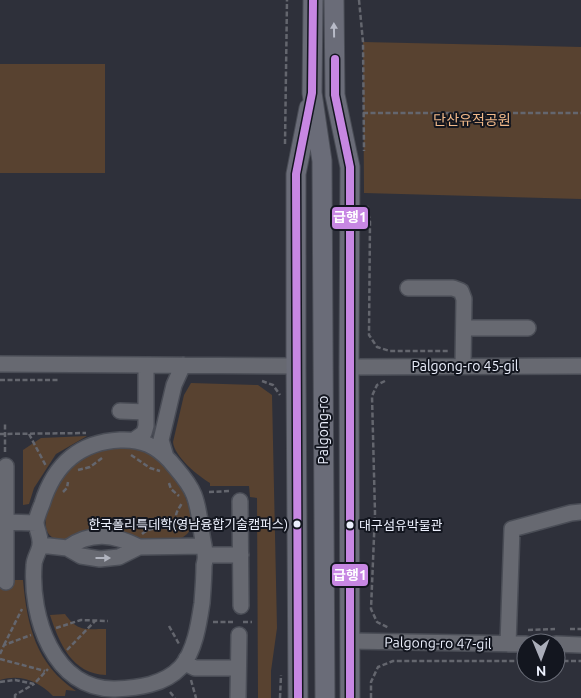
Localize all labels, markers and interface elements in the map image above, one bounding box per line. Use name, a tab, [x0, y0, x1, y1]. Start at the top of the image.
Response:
one-way arrow	[330, 22, 338, 38]
park label: 단산유적공원	[433, 112, 511, 128]
line badge: 급행1	[331, 206, 369, 230]
text: 급행1	[333, 209, 367, 225]
street label: Palgong-ro 45-gil	[411, 358, 519, 374]
street label: Palgong-ro	[315, 396, 331, 464]
place label: 한국폴리특데학(영남융합기술캠퍼스)	[88, 517, 288, 532]
place label: 대구섬유박물관	[359, 518, 443, 532]
marker: 한국폴리특데학(영남융합기술캠퍼스)	[292, 519, 302, 529]
marker: 대구섬유박물관	[345, 520, 355, 530]
one-way arrow	[95, 554, 111, 562]
line badge: 급행1	[331, 563, 369, 587]
text: 급행1	[333, 567, 367, 583]
north arrow	[516, 633, 566, 683]
street label: Palgong-ro 47-gil	[384, 634, 492, 652]
text: N	[536, 663, 547, 679]

